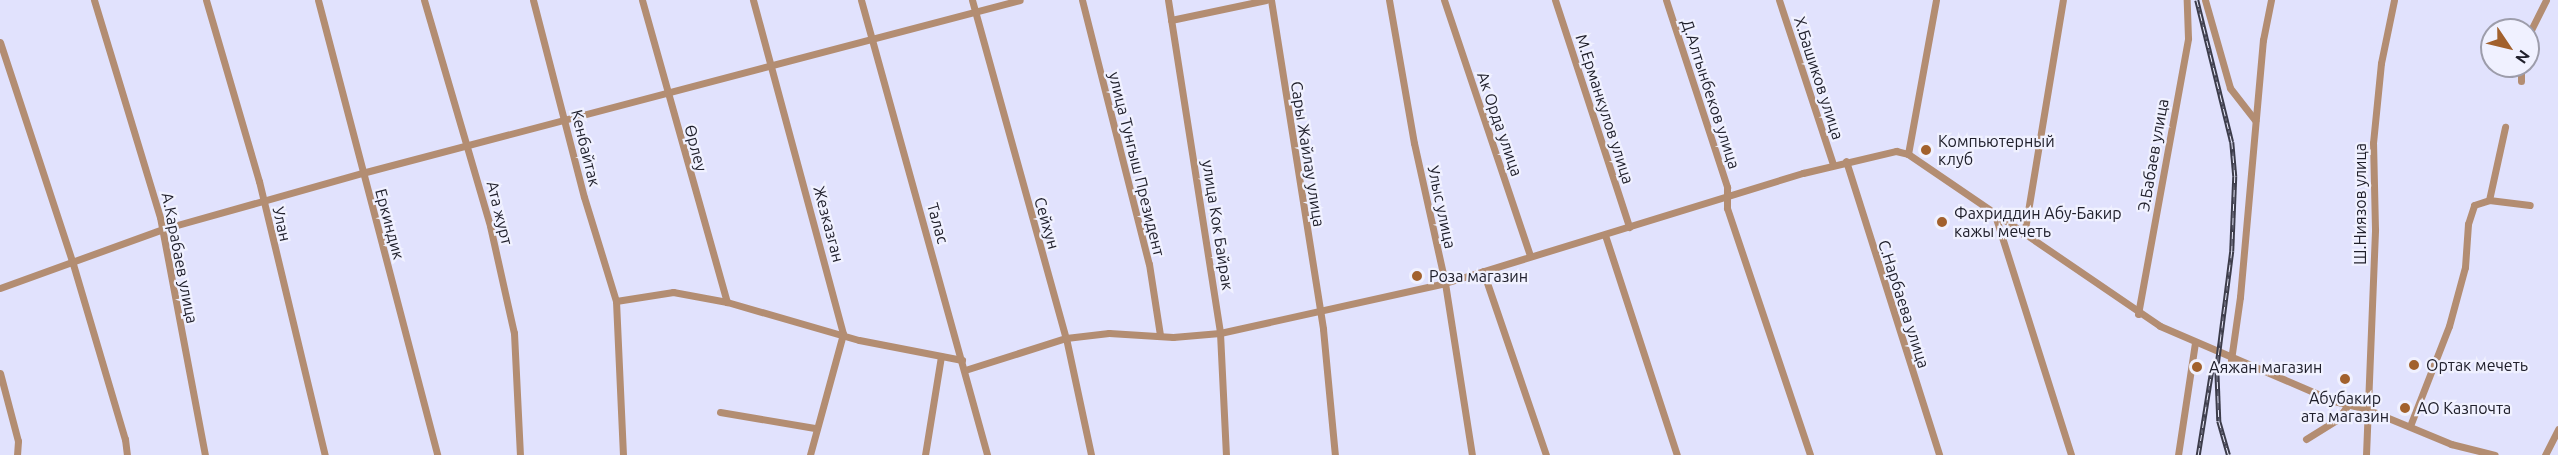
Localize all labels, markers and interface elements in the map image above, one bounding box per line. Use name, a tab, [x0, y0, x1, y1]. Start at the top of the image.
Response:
street label: Х.Башиков улица	[1790, 14, 1848, 142]
street label: Д.Алтынбеков улица	[1678, 17, 1744, 171]
north arrow	[2480, 18, 2540, 78]
street label: М.Ерманкулов улица	[1572, 32, 1638, 186]
text: N	[2512, 47, 2534, 67]
street label: Ак Орда улица	[1473, 69, 1527, 179]
street label: улица Тунгыш Президент	[1105, 70, 1169, 258]
street label: Сары Жайлау улица	[1287, 80, 1329, 228]
street label: Э.Бабаев улица	[2134, 97, 2172, 213]
street label: Кенбайтак	[567, 108, 605, 188]
street label: Өрлеу	[681, 122, 711, 174]
place label: Компьютерный клуб	[1938, 131, 2055, 169]
marker: Компьютерный клуб	[1919, 143, 1933, 157]
street label: Ш.Ниязов улица	[2350, 143, 2370, 265]
street label: улица Кок Байрак	[1198, 158, 1238, 292]
street label: Улыс улица	[1424, 164, 1460, 250]
street label: Ата журт	[483, 179, 517, 247]
street label: Жезказган	[810, 184, 848, 264]
street label: Еркиндик	[371, 187, 409, 261]
street label: А.Карабаев улица	[158, 191, 202, 325]
street label: Сейхун	[1030, 195, 1064, 251]
street label: Талас	[923, 200, 953, 246]
place label: Фахриддин Абу-Бакир кажы мечеть	[1954, 203, 2122, 241]
street label: Улан	[269, 205, 295, 243]
marker: Фахриддин Абу-Бакир кажы мечеть	[1935, 215, 1949, 229]
street label: С.Нарбаева улица	[1874, 237, 1934, 371]
place label: Роза магазин	[1429, 266, 1528, 286]
marker: Роза магазин	[1410, 269, 1424, 283]
place label: Ортак мечеть	[2426, 355, 2528, 375]
place label: Аяжан магазин	[2209, 357, 2322, 377]
marker: Ортак мечеть	[2407, 358, 2421, 372]
marker: Аяжан магазин	[2190, 360, 2204, 374]
marker: Абубакир ата магазин	[2338, 372, 2352, 386]
place label: Абубакир ата магазин	[2301, 388, 2389, 426]
place label: АО Казпочта	[2417, 398, 2511, 418]
marker: АО Казпочта	[2398, 401, 2412, 415]

